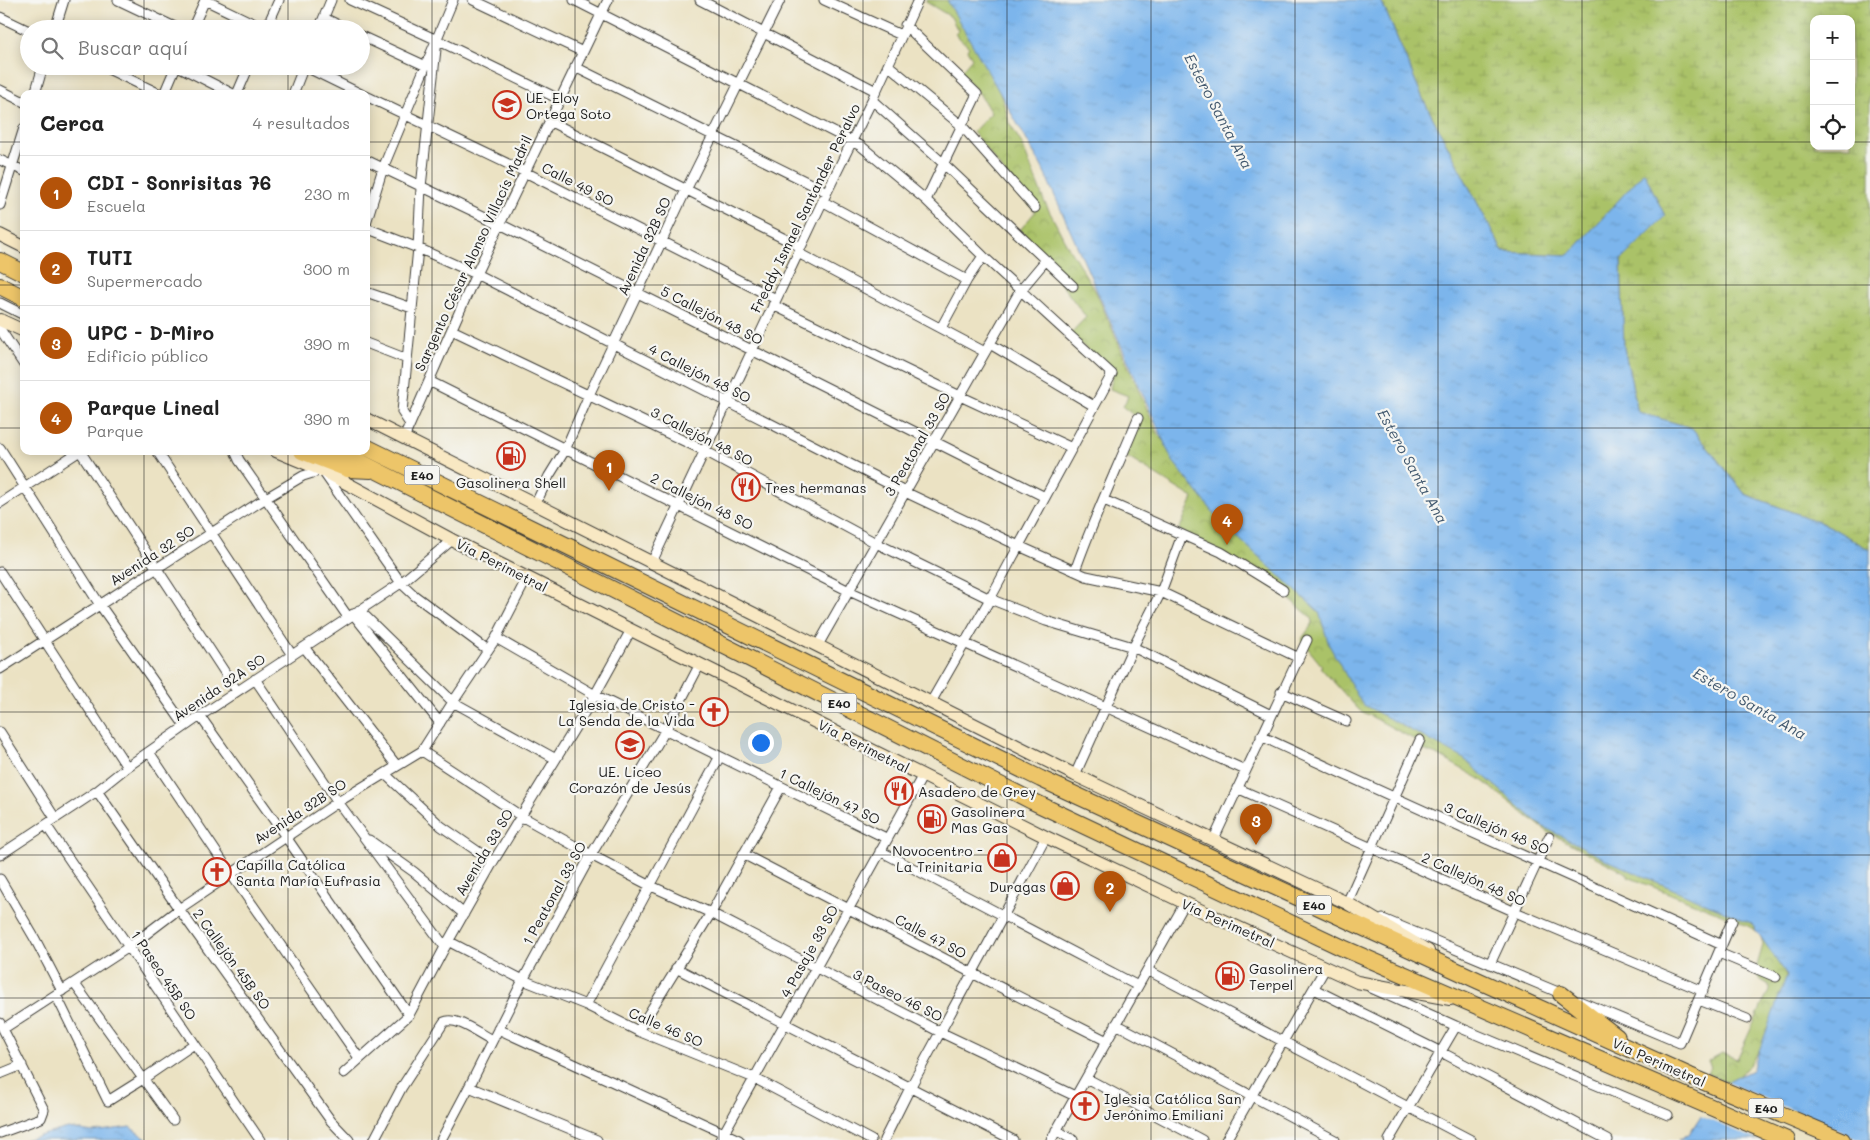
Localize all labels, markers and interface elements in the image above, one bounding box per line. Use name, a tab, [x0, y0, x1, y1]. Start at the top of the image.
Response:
map controls	[1810, 15, 1855, 150]
button: +	[1810, 15, 1855, 60]
search box	[20, 20, 370, 75]
icon: search	[38, 34, 66, 62]
text: Buscar aquí	[78, 35, 188, 60]
water label: Estero Santa Ana	[1180, 50, 1258, 172]
button: −	[1810, 60, 1855, 105]
place label: UE. Eloy Ortega Soto	[526, 88, 611, 123]
school or university icon: UE. Eloy Ortega Soto	[492, 90, 522, 120]
street label: Freddy Ismael Santander Peralvo	[746, 100, 864, 316]
button: locate	[1810, 105, 1855, 150]
text: Cerca	[40, 109, 105, 136]
text: 4 resultados	[253, 112, 350, 133]
street label: Sargento César Alonso Villacís Madril	[410, 132, 536, 374]
street label: Calle 49 SO	[539, 158, 617, 210]
text: CDI - Sonrisitas 76	[87, 170, 271, 195]
text: 1	[52, 183, 60, 204]
text: 230 m	[304, 183, 350, 204]
street label: Avenida 32B SO	[613, 194, 675, 298]
text: Escuela	[87, 195, 146, 216]
text: TUTI	[87, 245, 133, 270]
text: 2	[52, 258, 60, 279]
text: 300 m	[303, 258, 350, 279]
text: Supermercado	[87, 270, 202, 291]
street label: 5 Callejón 48 SO	[658, 281, 766, 349]
text: UPC - D-Miro	[87, 320, 214, 345]
text: 3	[51, 333, 61, 354]
text: 390 m	[303, 333, 350, 354]
street label: 4 Callejón 48 SO	[646, 339, 754, 407]
text: Edificio público	[87, 345, 208, 366]
street label: 3 Peatonal 33 SO	[879, 388, 955, 500]
text: Parque Lineal	[87, 395, 219, 420]
street label: 3 Callejón 48 SO	[648, 402, 756, 470]
water label: Estero Santa Ana	[1373, 405, 1453, 527]
text: 4	[51, 408, 61, 429]
text: 390 m	[303, 408, 350, 429]
text: Parque	[87, 420, 144, 441]
fuel station icon: Gasolinera Shell	[496, 441, 526, 471]
pin: 1	[593, 450, 625, 491]
road number: E40	[404, 466, 440, 484]
street label: 2 Callejón 48 SO	[647, 468, 757, 534]
restaurant icon: Tres hermanas	[731, 472, 761, 502]
place label: Gasolinera Shell	[456, 473, 566, 492]
place label: Tres hermanas	[765, 478, 867, 497]
pin: 4	[1211, 504, 1243, 545]
street label: Avenida 32 SO	[106, 520, 198, 590]
street label: Vía Perimetral	[453, 534, 551, 596]
street label: Avenida 32A SO	[169, 649, 269, 725]
water label: Estero Santa Ana	[1690, 662, 1810, 744]
road number: E40	[822, 694, 856, 712]
place label: Iglesia de Cristo - La Senda de la Vida	[558, 695, 695, 730]
church icon: Iglesia de Cristo - La Senda de la Vida	[699, 697, 729, 727]
street label: Vía Perimetral	[815, 715, 913, 777]
school or university icon: UE. Liceo Corazón de Jesús	[615, 730, 645, 760]
your location	[748, 730, 774, 756]
place label: UE. Liceo Corazón de Jesús	[569, 762, 691, 797]
street label: 1 Callejón 47 SO	[776, 763, 884, 829]
street label: Avenida 32B SO	[250, 774, 350, 848]
restaurant icon: Asadero de Grey	[884, 776, 914, 806]
place label: Asadero de Grey	[918, 782, 1036, 801]
street label: 3 Callejón 48 SO	[1442, 797, 1552, 859]
place label: Gasolinera Mas Gas	[951, 802, 1025, 837]
fuel station icon: Gasolinera Mas Gas	[917, 804, 947, 834]
pin: 3	[1240, 804, 1272, 845]
street label: Avenida 33 SO	[451, 805, 517, 899]
street label: 1 Peatonal 33 SO	[518, 838, 590, 948]
place label: Novocentro - La Trinitaria	[892, 841, 983, 876]
shop icon: Novocentro - La Trinitaria	[987, 843, 1017, 873]
street label: 2 Callejón 48 SO	[1419, 848, 1529, 910]
place label: Capilla Católica Santa María Eufrasia	[236, 855, 381, 890]
church icon: Capilla Católica Santa María Eufrasia	[202, 857, 232, 887]
shop icon: Duragas	[1050, 871, 1080, 901]
pin: 2	[1094, 871, 1126, 912]
place label: Duragas	[989, 877, 1046, 896]
street label: Vía Perimetral	[1178, 894, 1278, 952]
road number: E40	[1296, 896, 1332, 914]
street label: 4 Pasaje 33 SO	[776, 901, 842, 1001]
street label: 2 Callejón 45B SO	[189, 905, 275, 1013]
street label: Calle 47 SO	[892, 909, 970, 963]
street label: 1 Paseo 45B SO	[127, 926, 201, 1024]
place label: Gasolinera Terpel	[1249, 959, 1323, 994]
fuel station icon: Gasolinera Terpel	[1215, 961, 1245, 991]
street label: 3 Paseo 46 SO	[850, 964, 946, 1026]
street label: Calle 46 SO	[626, 1003, 706, 1051]
street label: Vía Perimetral	[1609, 1033, 1709, 1091]
place label: Iglesia Católica San Jerónimo Emiliani	[1104, 1089, 1242, 1124]
church icon: Iglesia Católica San Jerónimo Emiliani	[1070, 1091, 1100, 1121]
road number: E40	[1748, 1098, 1784, 1118]

